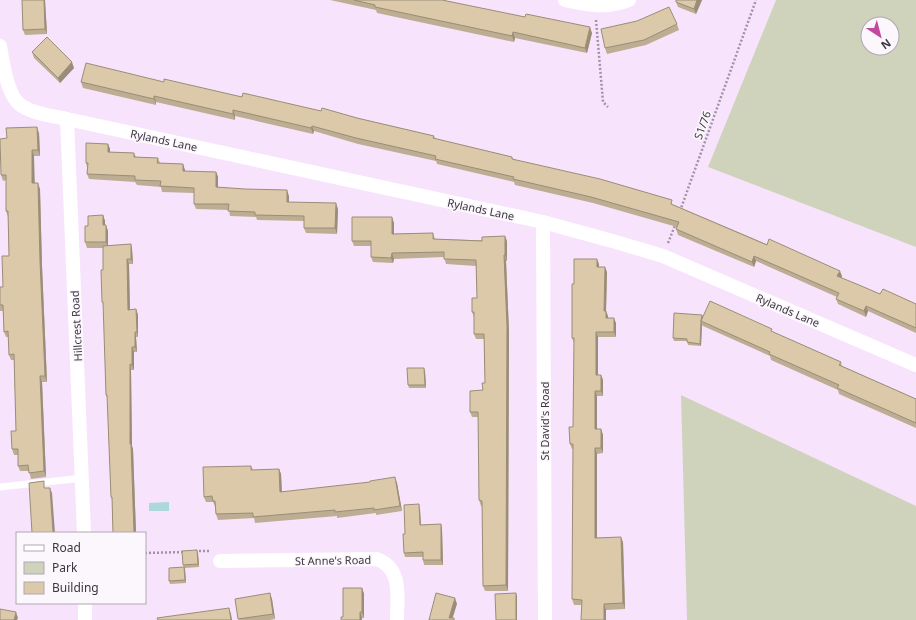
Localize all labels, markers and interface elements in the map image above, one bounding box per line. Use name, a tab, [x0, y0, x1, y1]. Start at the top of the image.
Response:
north arrow	[860, 16, 900, 56]
text: N	[878, 36, 894, 53]
street label: S1/76	[690, 109, 714, 141]
street label: Rylands Lane	[129, 126, 199, 154]
street label: Rylands Lane	[446, 195, 516, 223]
street label: Hillcrest Road	[67, 290, 85, 362]
street label: Rylands Lane	[754, 290, 822, 330]
street label: St David's Road	[537, 382, 552, 460]
legend	[16, 532, 146, 604]
text: Road	[52, 539, 81, 556]
street label: St Anne's Road	[295, 552, 371, 568]
text: Park	[52, 559, 78, 576]
text: Building	[52, 579, 99, 596]

